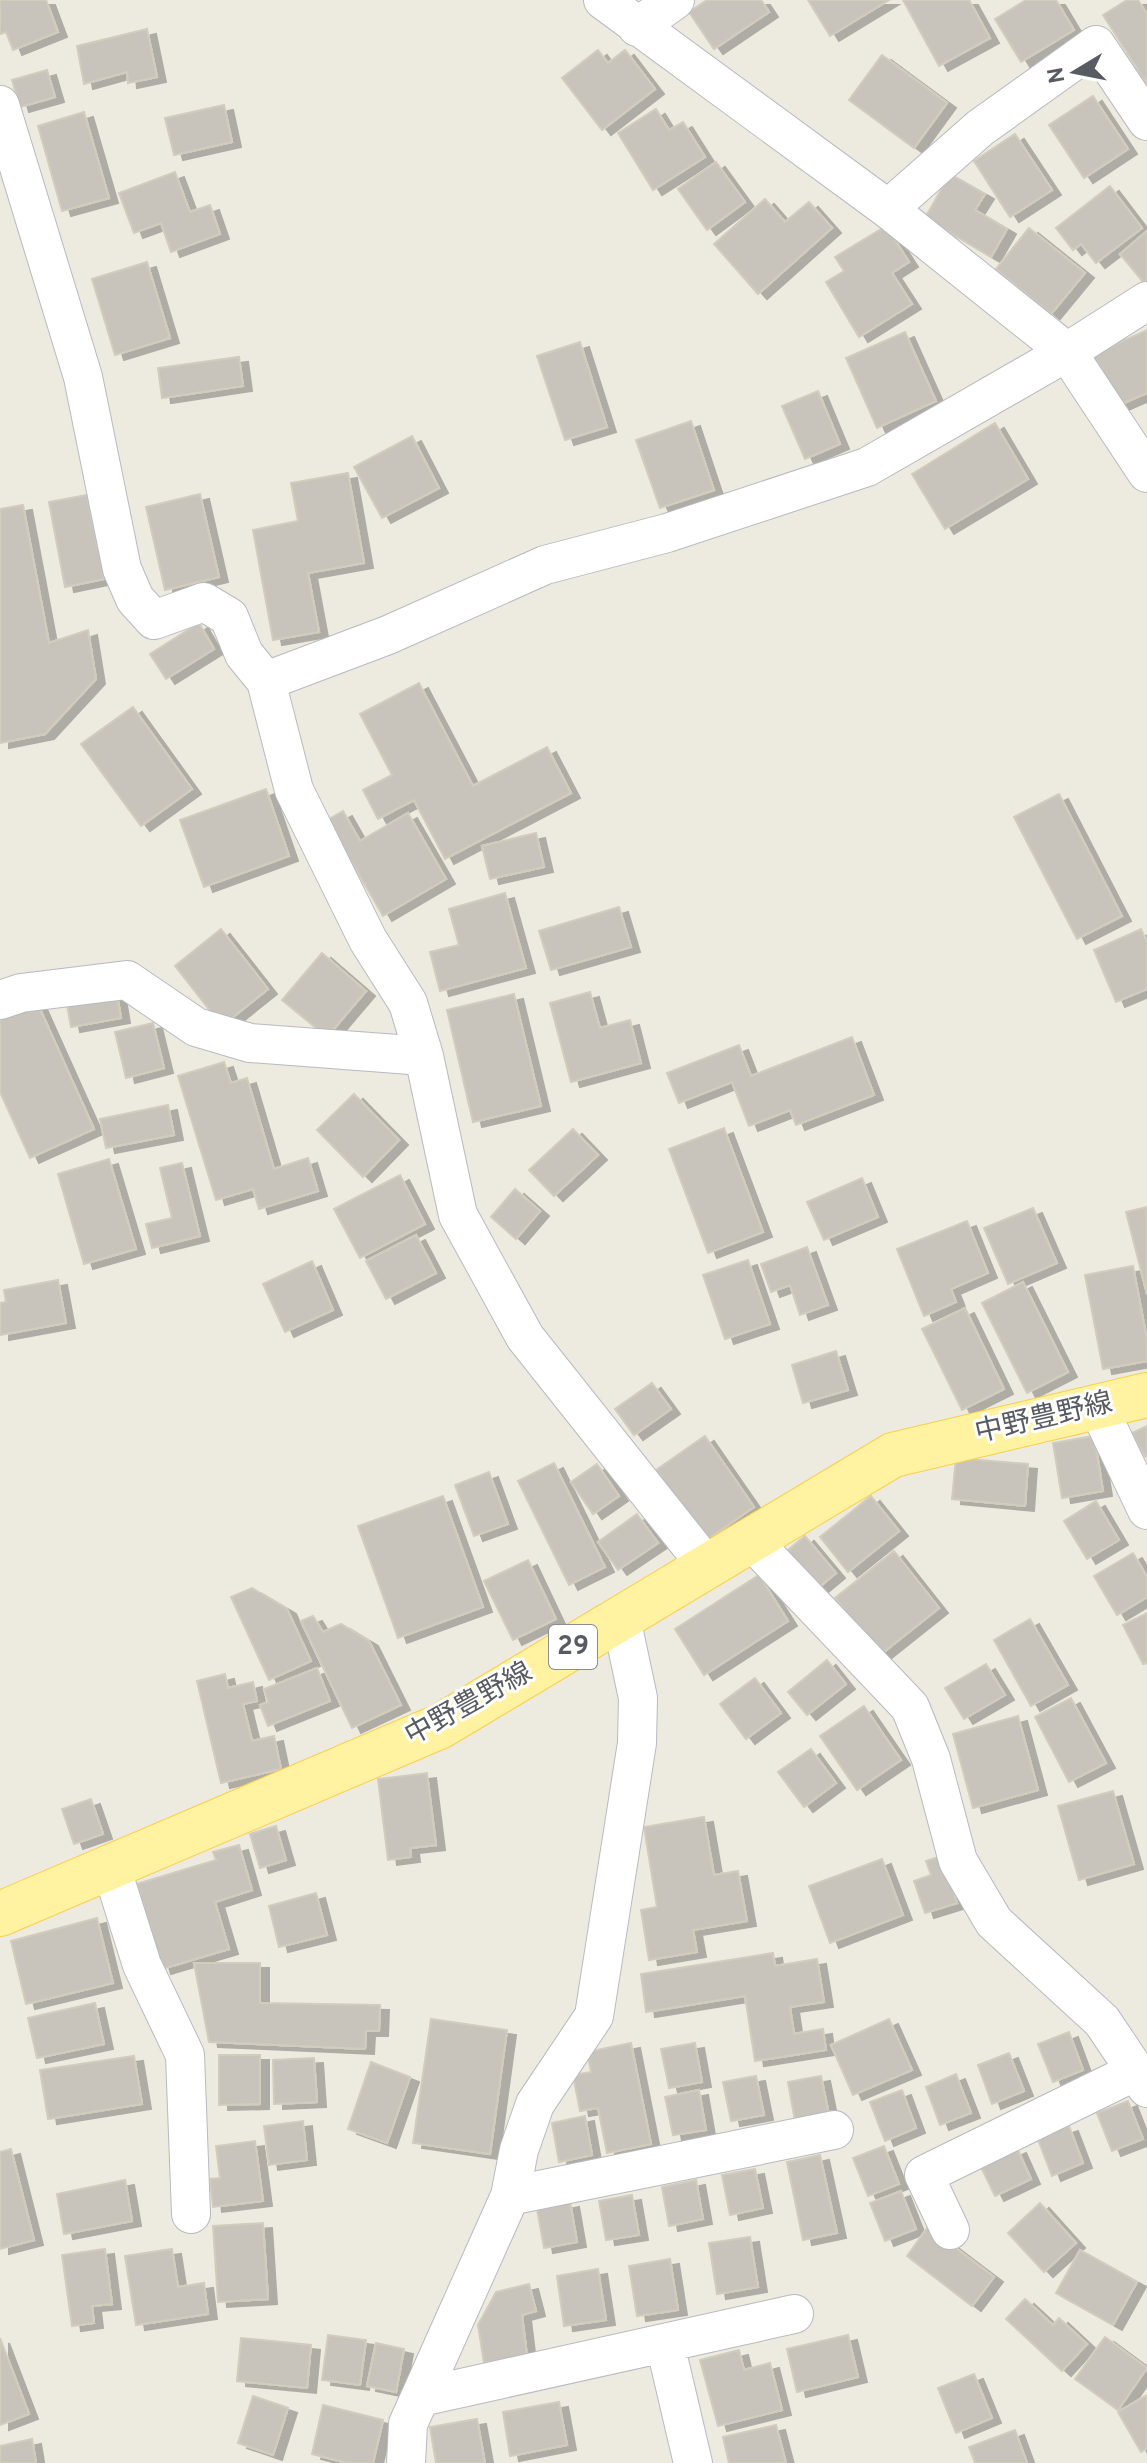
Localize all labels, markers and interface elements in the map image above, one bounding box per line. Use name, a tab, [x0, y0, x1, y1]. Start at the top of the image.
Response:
north arrow	[1035, 32, 1115, 112]
text: N	[1043, 65, 1072, 85]
street label: 中野豊野線	[972, 1386, 1116, 1452]
road number: 29	[549, 1625, 597, 1669]
street label: 中野豊野線	[399, 1655, 539, 1755]

